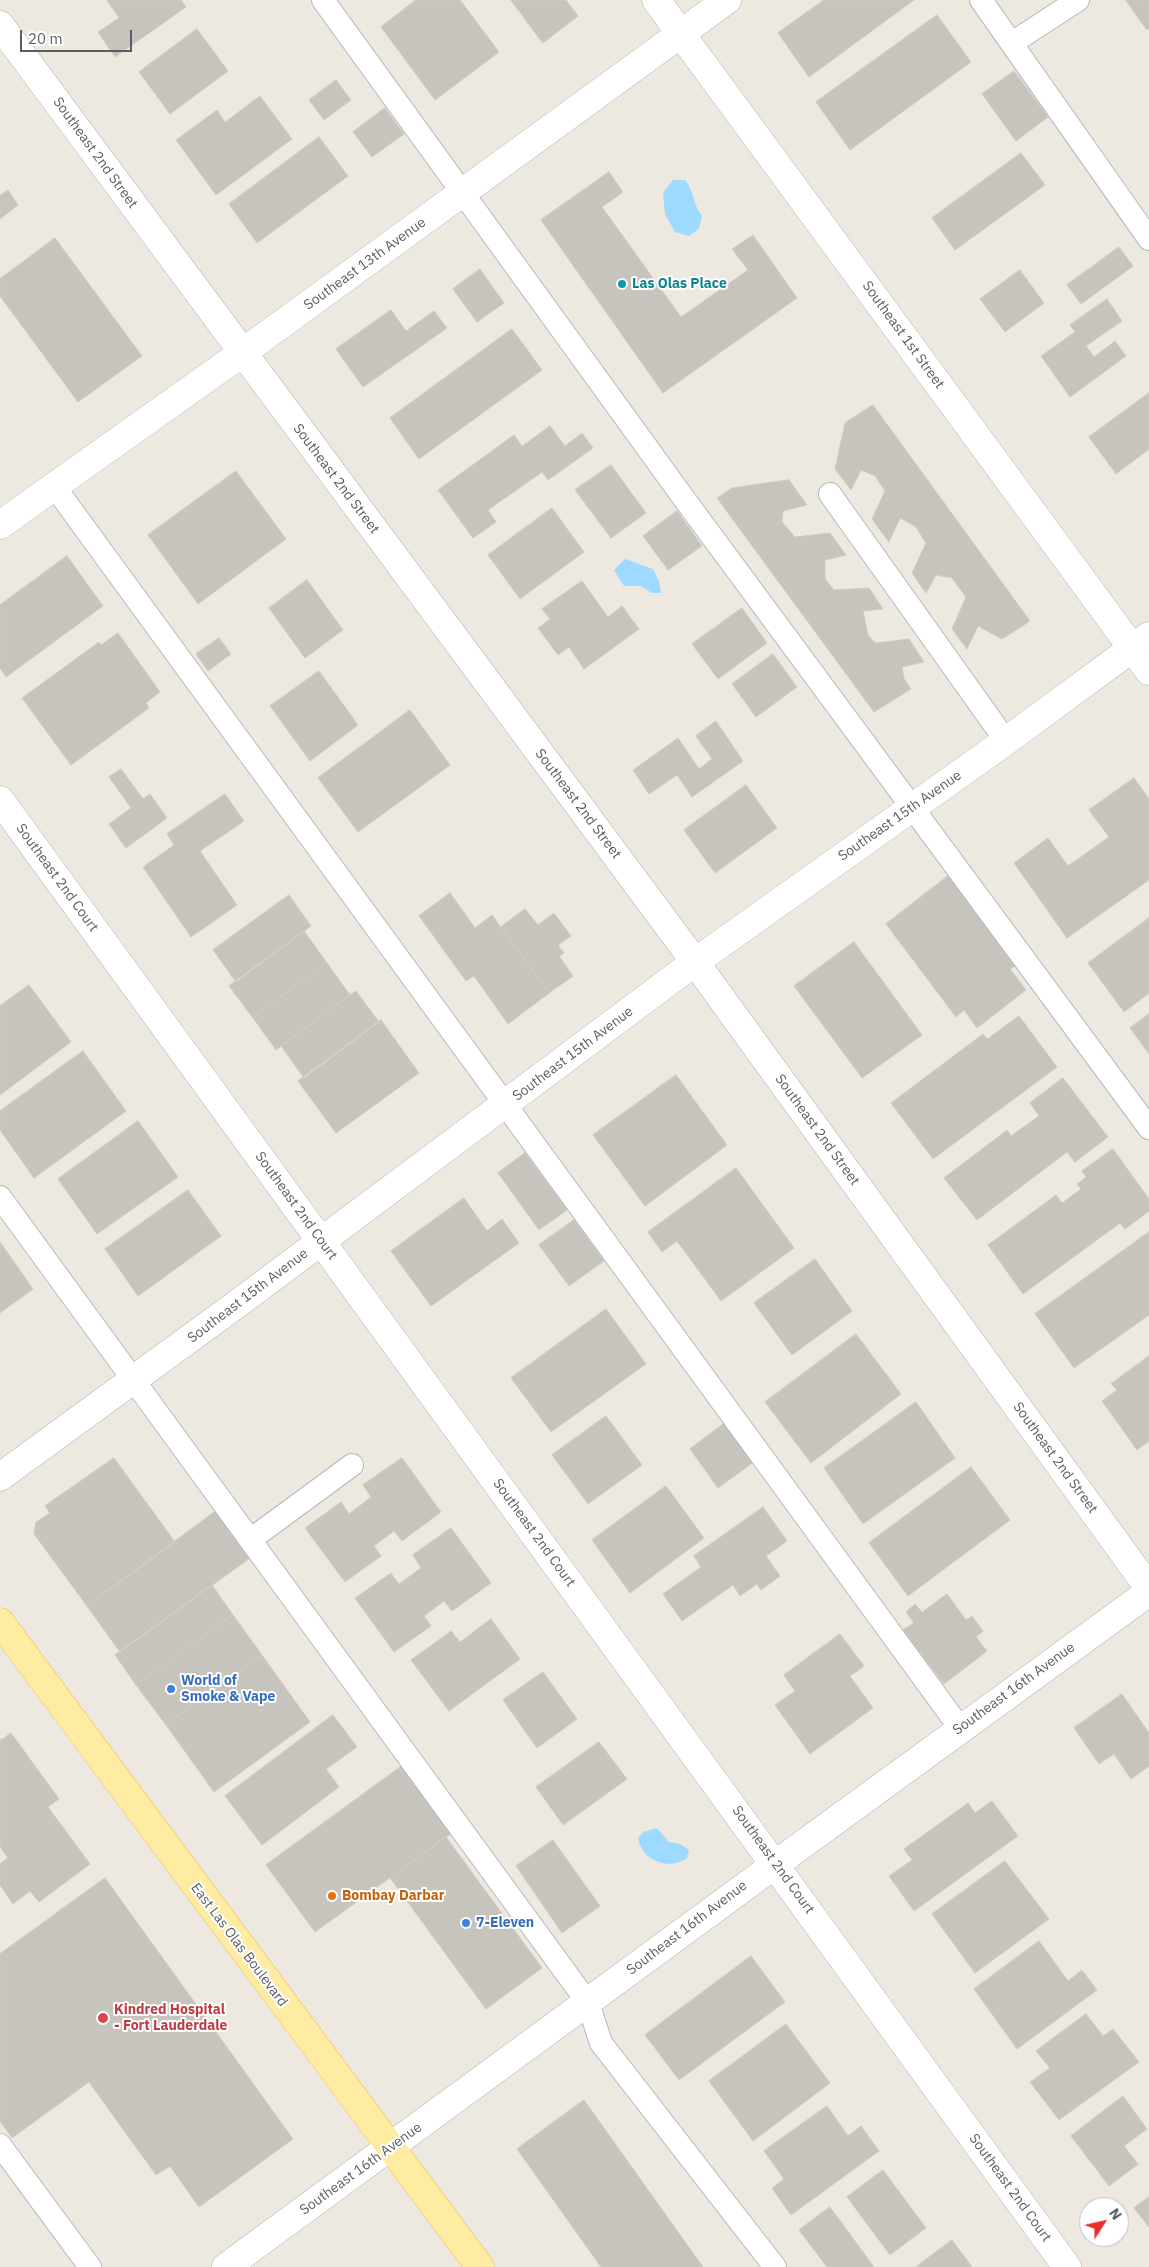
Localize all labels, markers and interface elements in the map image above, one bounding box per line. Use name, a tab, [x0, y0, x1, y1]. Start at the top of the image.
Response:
scale bar	[22, 20, 135, 52]
text: 20 m	[28, 29, 63, 48]
street label: Southeast 2nd Street	[49, 94, 141, 212]
street label: Southeast 13th Avenue	[301, 214, 429, 314]
place label: Las Olas Place	[632, 276, 727, 292]
marker: Las Olas Place	[616, 278, 628, 290]
street label: Southeast 1st Street	[858, 278, 948, 392]
street label: Southeast 2nd Street	[289, 421, 383, 537]
street label: Southeast 2nd Street	[531, 746, 625, 862]
street label: Southeast 15th Avenue	[835, 767, 965, 865]
street label: Southeast 2nd Court	[12, 821, 102, 935]
street label: Southeast 15th Avenue	[509, 1003, 637, 1105]
street label: Southeast 2nd Street	[771, 1071, 863, 1189]
street label: Southeast 2nd Court	[251, 1149, 341, 1263]
street label: Southeast 15th Avenue	[184, 1245, 312, 1347]
street label: Southeast 2nd Street	[1009, 1399, 1101, 1517]
street label: Southeast 2nd Court	[489, 1476, 579, 1590]
street label: Southeast 16th Avenue	[950, 1639, 1078, 1739]
place label: World of Smoke & Vape	[181, 1673, 275, 1705]
marker: World of Smoke & Vape	[165, 1683, 177, 1695]
street label: Southeast 2nd Court	[728, 1803, 818, 1917]
street label: Southeast 16th Avenue	[623, 1877, 751, 1979]
street label: East Las Olas Boulevard	[187, 1880, 291, 2010]
place label: Bombay Darbar	[342, 1888, 444, 1904]
marker: Bombay Darbar	[326, 1890, 338, 1902]
place label: 7-Eleven	[476, 1915, 534, 1931]
marker: 7-Eleven	[460, 1917, 472, 1929]
place label: Kindred Hospital - Fort Lauderdale	[114, 2002, 227, 2034]
marker: Kindred Hospital - Fort Lauderdale	[96, 2011, 110, 2025]
street label: Southeast 16th Avenue	[297, 2119, 425, 2219]
street label: Southeast 2nd Court	[965, 2131, 1055, 2245]
north arrow	[1079, 2197, 1129, 2247]
text: N	[1105, 2205, 1126, 2223]

